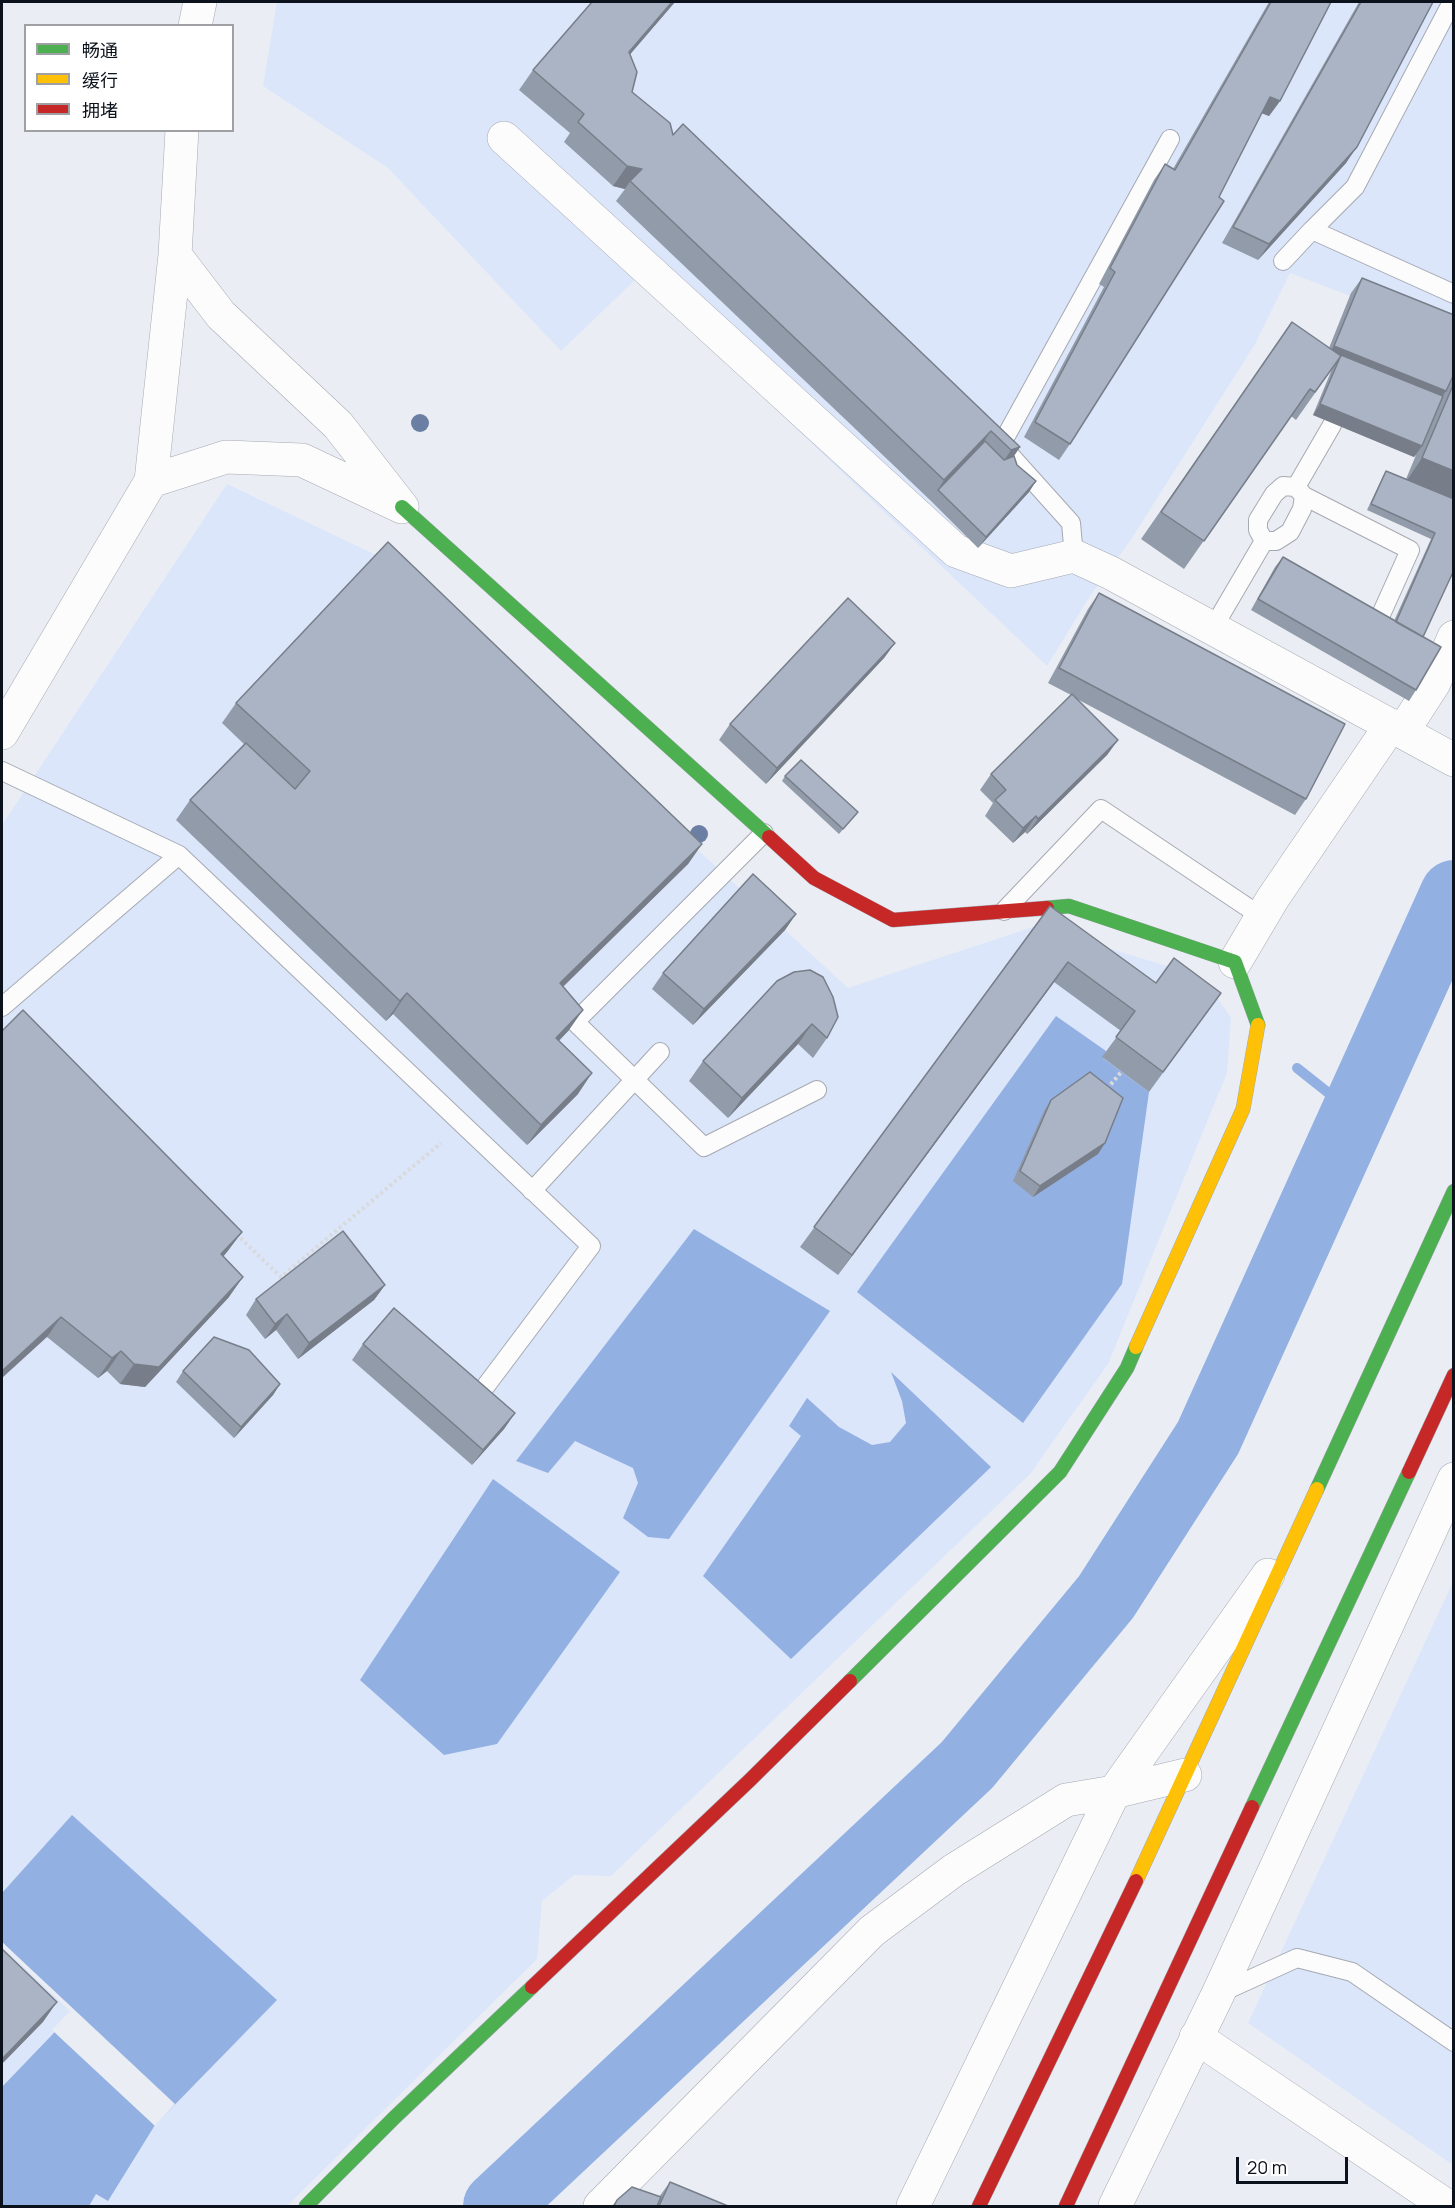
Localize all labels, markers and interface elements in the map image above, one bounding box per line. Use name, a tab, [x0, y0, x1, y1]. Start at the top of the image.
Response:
legend	[24, 24, 234, 132]
text: 畅通	[82, 38, 118, 62]
text: 缓行	[82, 68, 118, 92]
text: 拥堵	[82, 98, 118, 122]
scale bar	[1239, 2145, 1352, 2183]
text: 20 m	[1247, 2155, 1287, 2179]

